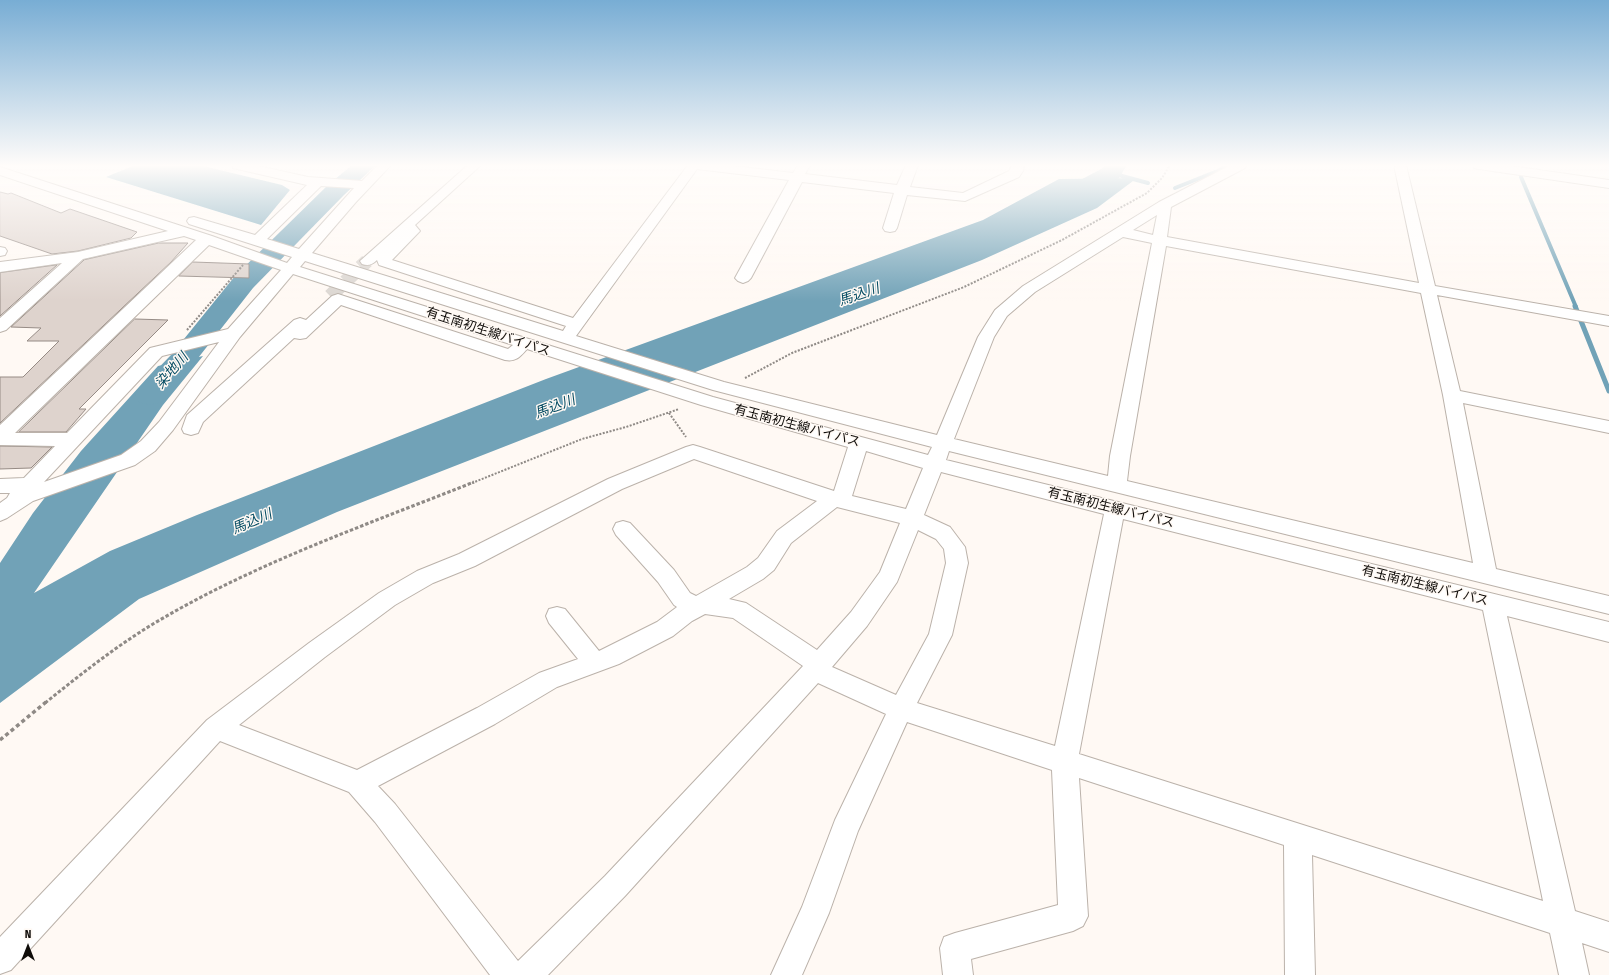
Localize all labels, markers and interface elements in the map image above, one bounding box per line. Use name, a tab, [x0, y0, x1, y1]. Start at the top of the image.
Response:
water label: 馬込川	[836, 280, 882, 310]
street label: 有玉南初生線バイパス	[424, 304, 552, 360]
water label: 染地川	[152, 350, 192, 392]
water label: 馬込川	[532, 392, 578, 422]
street label: 有玉南初生線バイパス	[732, 402, 862, 450]
street label: 有玉南初生線バイパス	[1046, 485, 1176, 531]
water label: 馬込川	[229, 506, 275, 538]
street label: 有玉南初生線バイパス	[1360, 563, 1490, 609]
north arrow	[8, 927, 48, 967]
text: N	[25, 928, 31, 941]

